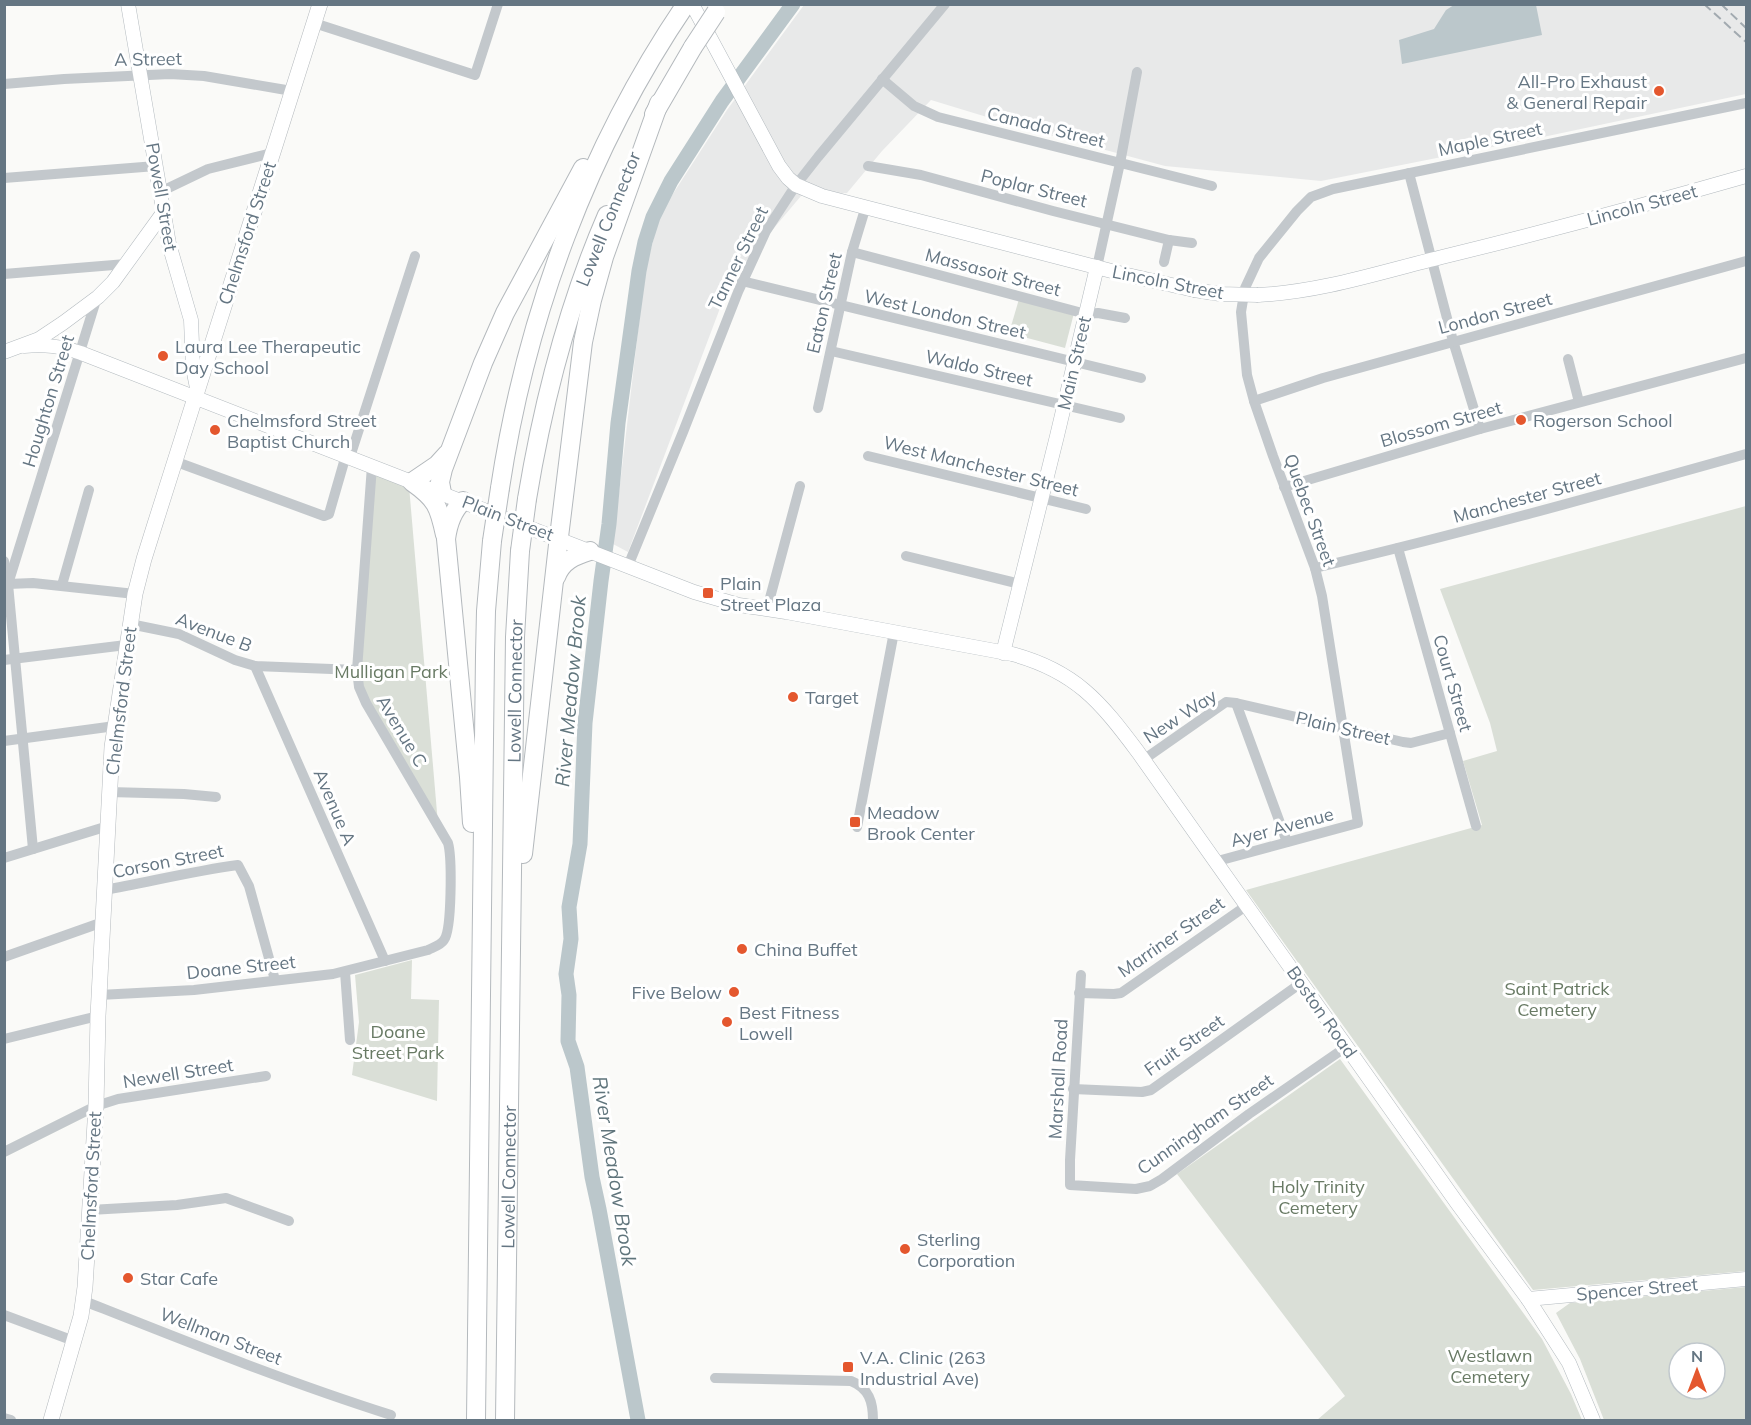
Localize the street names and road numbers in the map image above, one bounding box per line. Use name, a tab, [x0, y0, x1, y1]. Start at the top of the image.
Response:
street label: A Street	[114, 47, 182, 71]
street label: Canada Street	[985, 101, 1107, 153]
street label: Maple Street	[1436, 117, 1544, 161]
street label: Powell Street	[141, 141, 183, 253]
street label: Lowell Connector	[571, 148, 646, 290]
street label: Chelmsford Street	[213, 158, 281, 308]
street label: Poplar Street	[979, 164, 1089, 212]
street label: Lincoln Street	[1584, 179, 1700, 231]
street label: Tanner Street	[703, 203, 773, 313]
street label: Massasoit Street	[923, 243, 1063, 301]
street label: Eaton Street	[801, 250, 847, 356]
street label: Lincoln Street	[1110, 260, 1226, 304]
street label: West London Street	[862, 284, 1028, 344]
street label: London Street	[1436, 287, 1554, 339]
street label: Main Street	[1052, 314, 1096, 412]
street label: Houghton Street	[17, 332, 79, 470]
street label: Waldo Street	[923, 344, 1035, 392]
street label: Blossom Street	[1378, 396, 1504, 452]
street label: West Manchester Street	[881, 431, 1081, 501]
street label: Quebec Street	[1279, 451, 1341, 569]
street label: Manchester Street	[1451, 466, 1603, 528]
street label: Plain Street	[459, 490, 557, 546]
street label: Avenue B	[173, 607, 255, 657]
street label: Lowell Connector	[502, 618, 528, 763]
street label: Chelmsford Street	[100, 625, 142, 777]
street label: Court Street	[1428, 632, 1478, 734]
street label: New Way	[1139, 684, 1221, 748]
street label: Avenue C	[372, 691, 432, 771]
street label: Plain Street	[1294, 706, 1392, 750]
street label: Avenue A	[309, 765, 361, 849]
street label: Ayer Avenue	[1228, 802, 1336, 852]
street label: Corson Street	[111, 839, 225, 883]
street label: Marriner Street	[1113, 892, 1229, 982]
street label: Doane Street	[185, 950, 297, 984]
street label: Boston Road	[1282, 961, 1362, 1063]
street label: Fruit Street	[1140, 1009, 1228, 1081]
street label: Marshall Road	[1043, 1018, 1073, 1140]
street label: Newell Street	[121, 1053, 235, 1093]
street label: Cunningham Street	[1133, 1068, 1277, 1180]
street label: Lowell Connector	[496, 1105, 521, 1249]
street label: Chelmsford Street	[76, 1111, 106, 1261]
street label: Spencer Street	[1575, 1272, 1699, 1306]
street label: Wellman Street	[157, 1302, 285, 1370]

